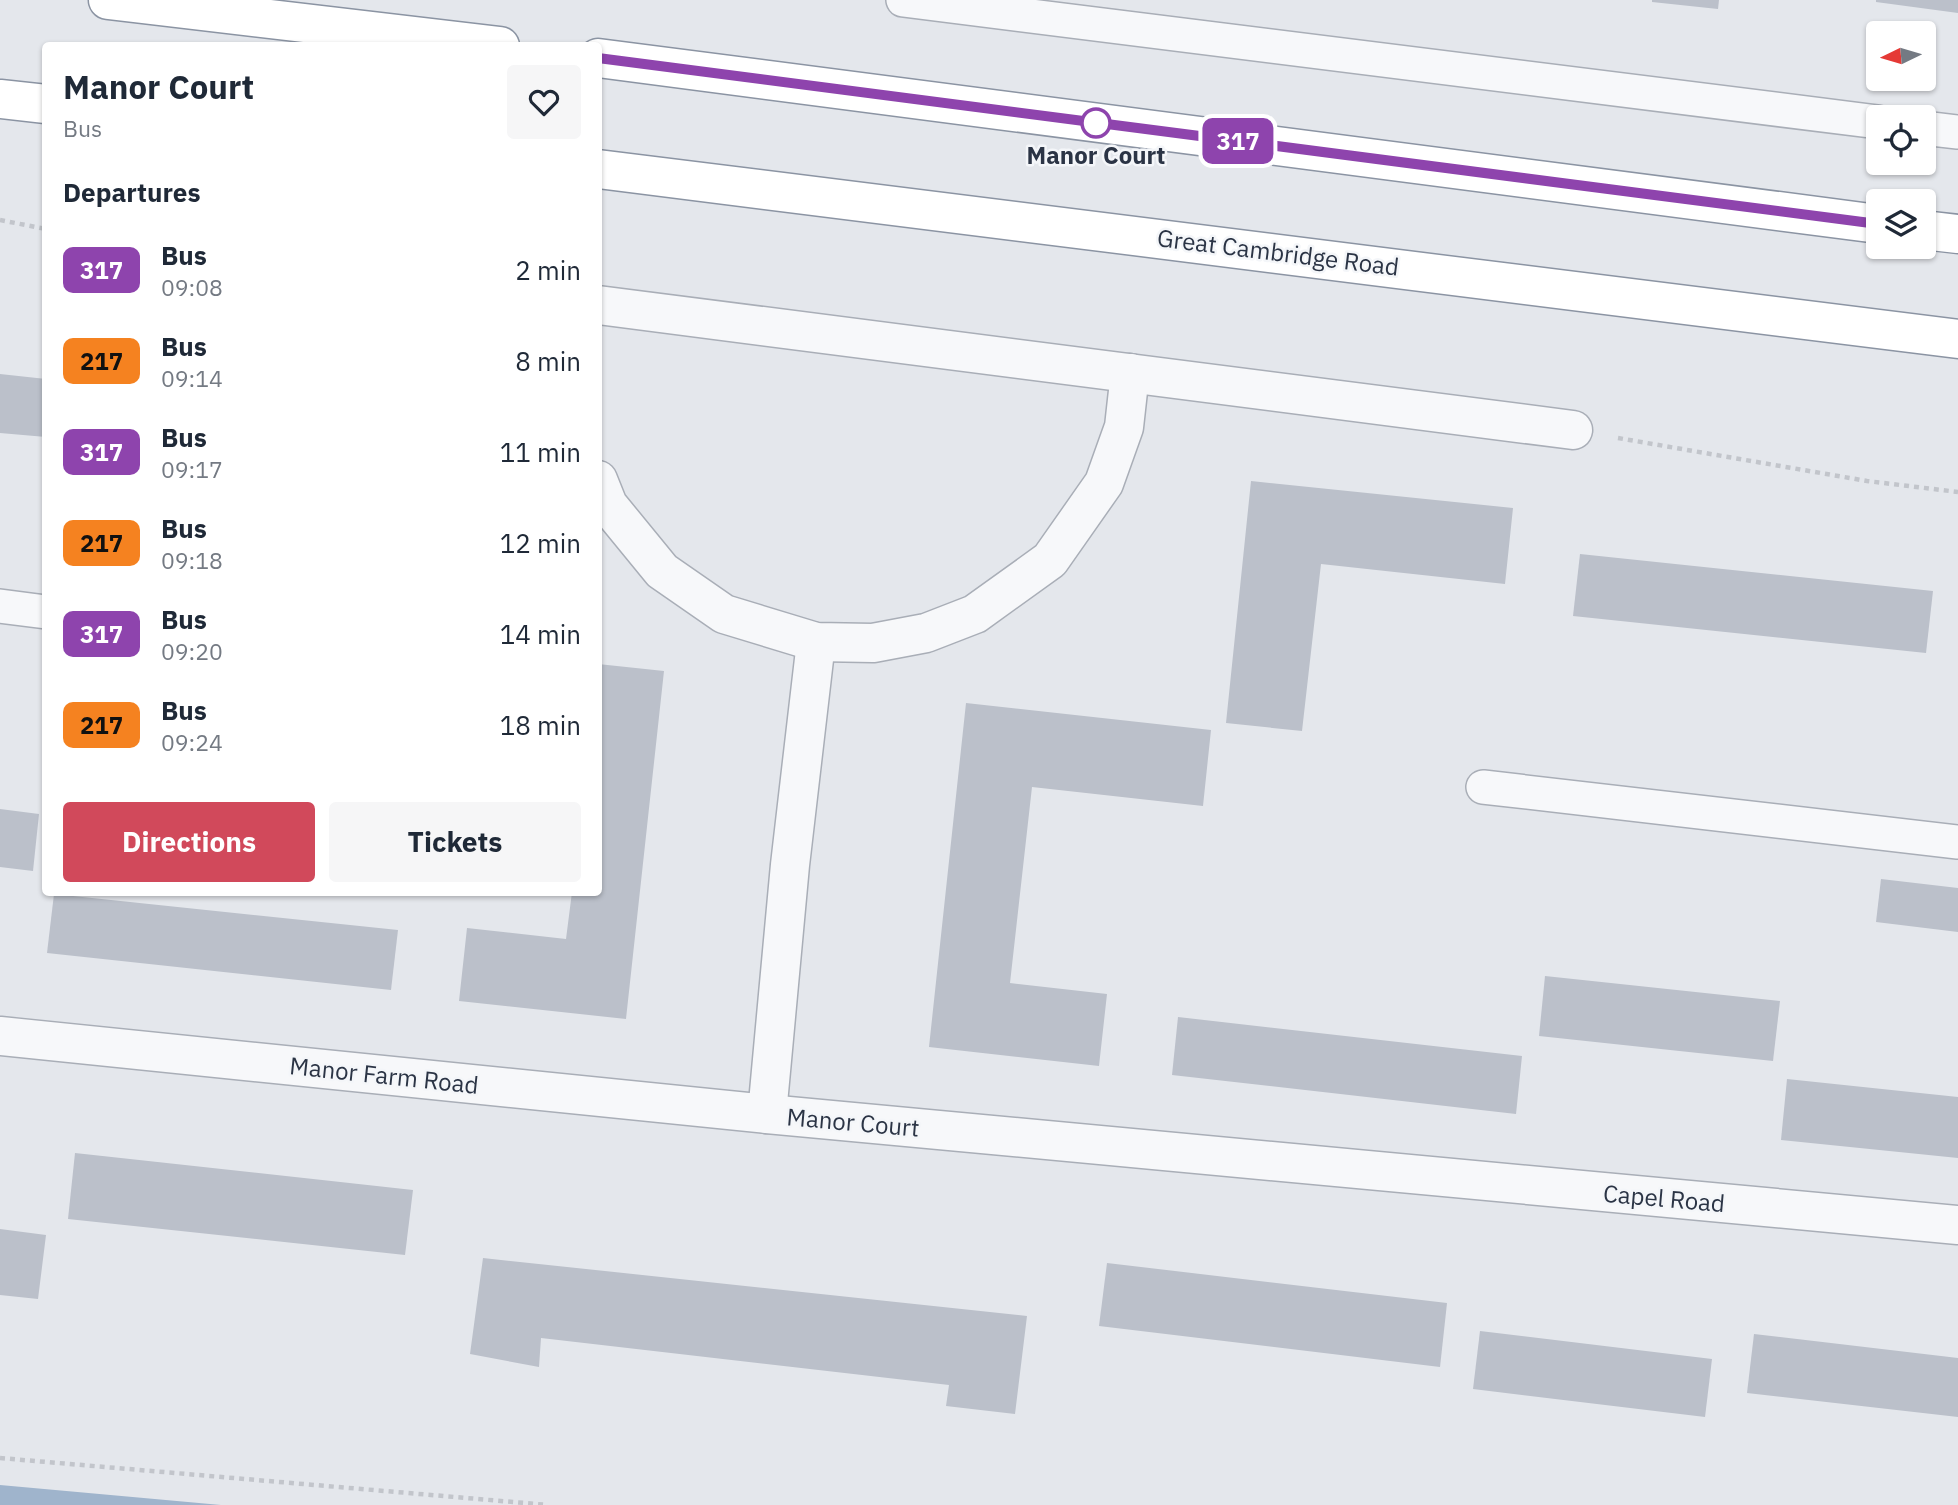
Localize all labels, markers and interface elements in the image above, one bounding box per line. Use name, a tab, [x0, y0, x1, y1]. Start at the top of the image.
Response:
north arrow	[1866, 21, 1936, 91]
map controls	[1866, 21, 1936, 259]
text: Manor Court	[63, 65, 254, 108]
button: heart	[507, 65, 581, 139]
button: locate	[1866, 105, 1936, 175]
marker: Manor Court	[1081, 108, 1111, 138]
text: Bus	[63, 113, 102, 143]
line badge: 317	[1198, 118, 1278, 164]
text: 317	[1216, 125, 1260, 157]
place label: Manor Court	[1027, 139, 1165, 171]
text: Departures	[63, 175, 201, 209]
button: layers	[1866, 189, 1936, 259]
street label: Great Cambridge Road	[1155, 221, 1401, 283]
text: Bus	[161, 238, 207, 272]
text: 2 min	[515, 253, 581, 287]
text: 317	[80, 254, 123, 286]
text: 09:08	[161, 272, 223, 302]
text: Bus	[161, 329, 207, 363]
text: 8 min	[515, 344, 581, 378]
text: 217	[80, 345, 123, 377]
text: 09:14	[161, 363, 223, 393]
text: Bus	[161, 420, 207, 454]
text: 11 min	[500, 435, 581, 469]
text: 317	[80, 436, 123, 468]
text: 09:17	[161, 454, 223, 484]
text: Bus	[161, 511, 207, 545]
text: 12 min	[500, 526, 581, 560]
text: 217	[80, 527, 123, 559]
text: 09:18	[161, 545, 223, 575]
text: Bus	[161, 602, 207, 636]
text: 14 min	[500, 617, 581, 651]
text: 317	[80, 618, 123, 650]
text: 09:20	[161, 636, 223, 666]
text: Bus	[161, 693, 207, 727]
text: 18 min	[500, 708, 581, 742]
text: 217	[80, 709, 123, 741]
text: 09:24	[161, 727, 223, 757]
button: Directions	[63, 802, 315, 882]
button: Tickets	[329, 802, 581, 882]
street label: Manor Farm Road	[288, 1049, 480, 1101]
street label: Manor Court	[785, 1100, 921, 1144]
street label: Capel Road	[1602, 1177, 1726, 1219]

